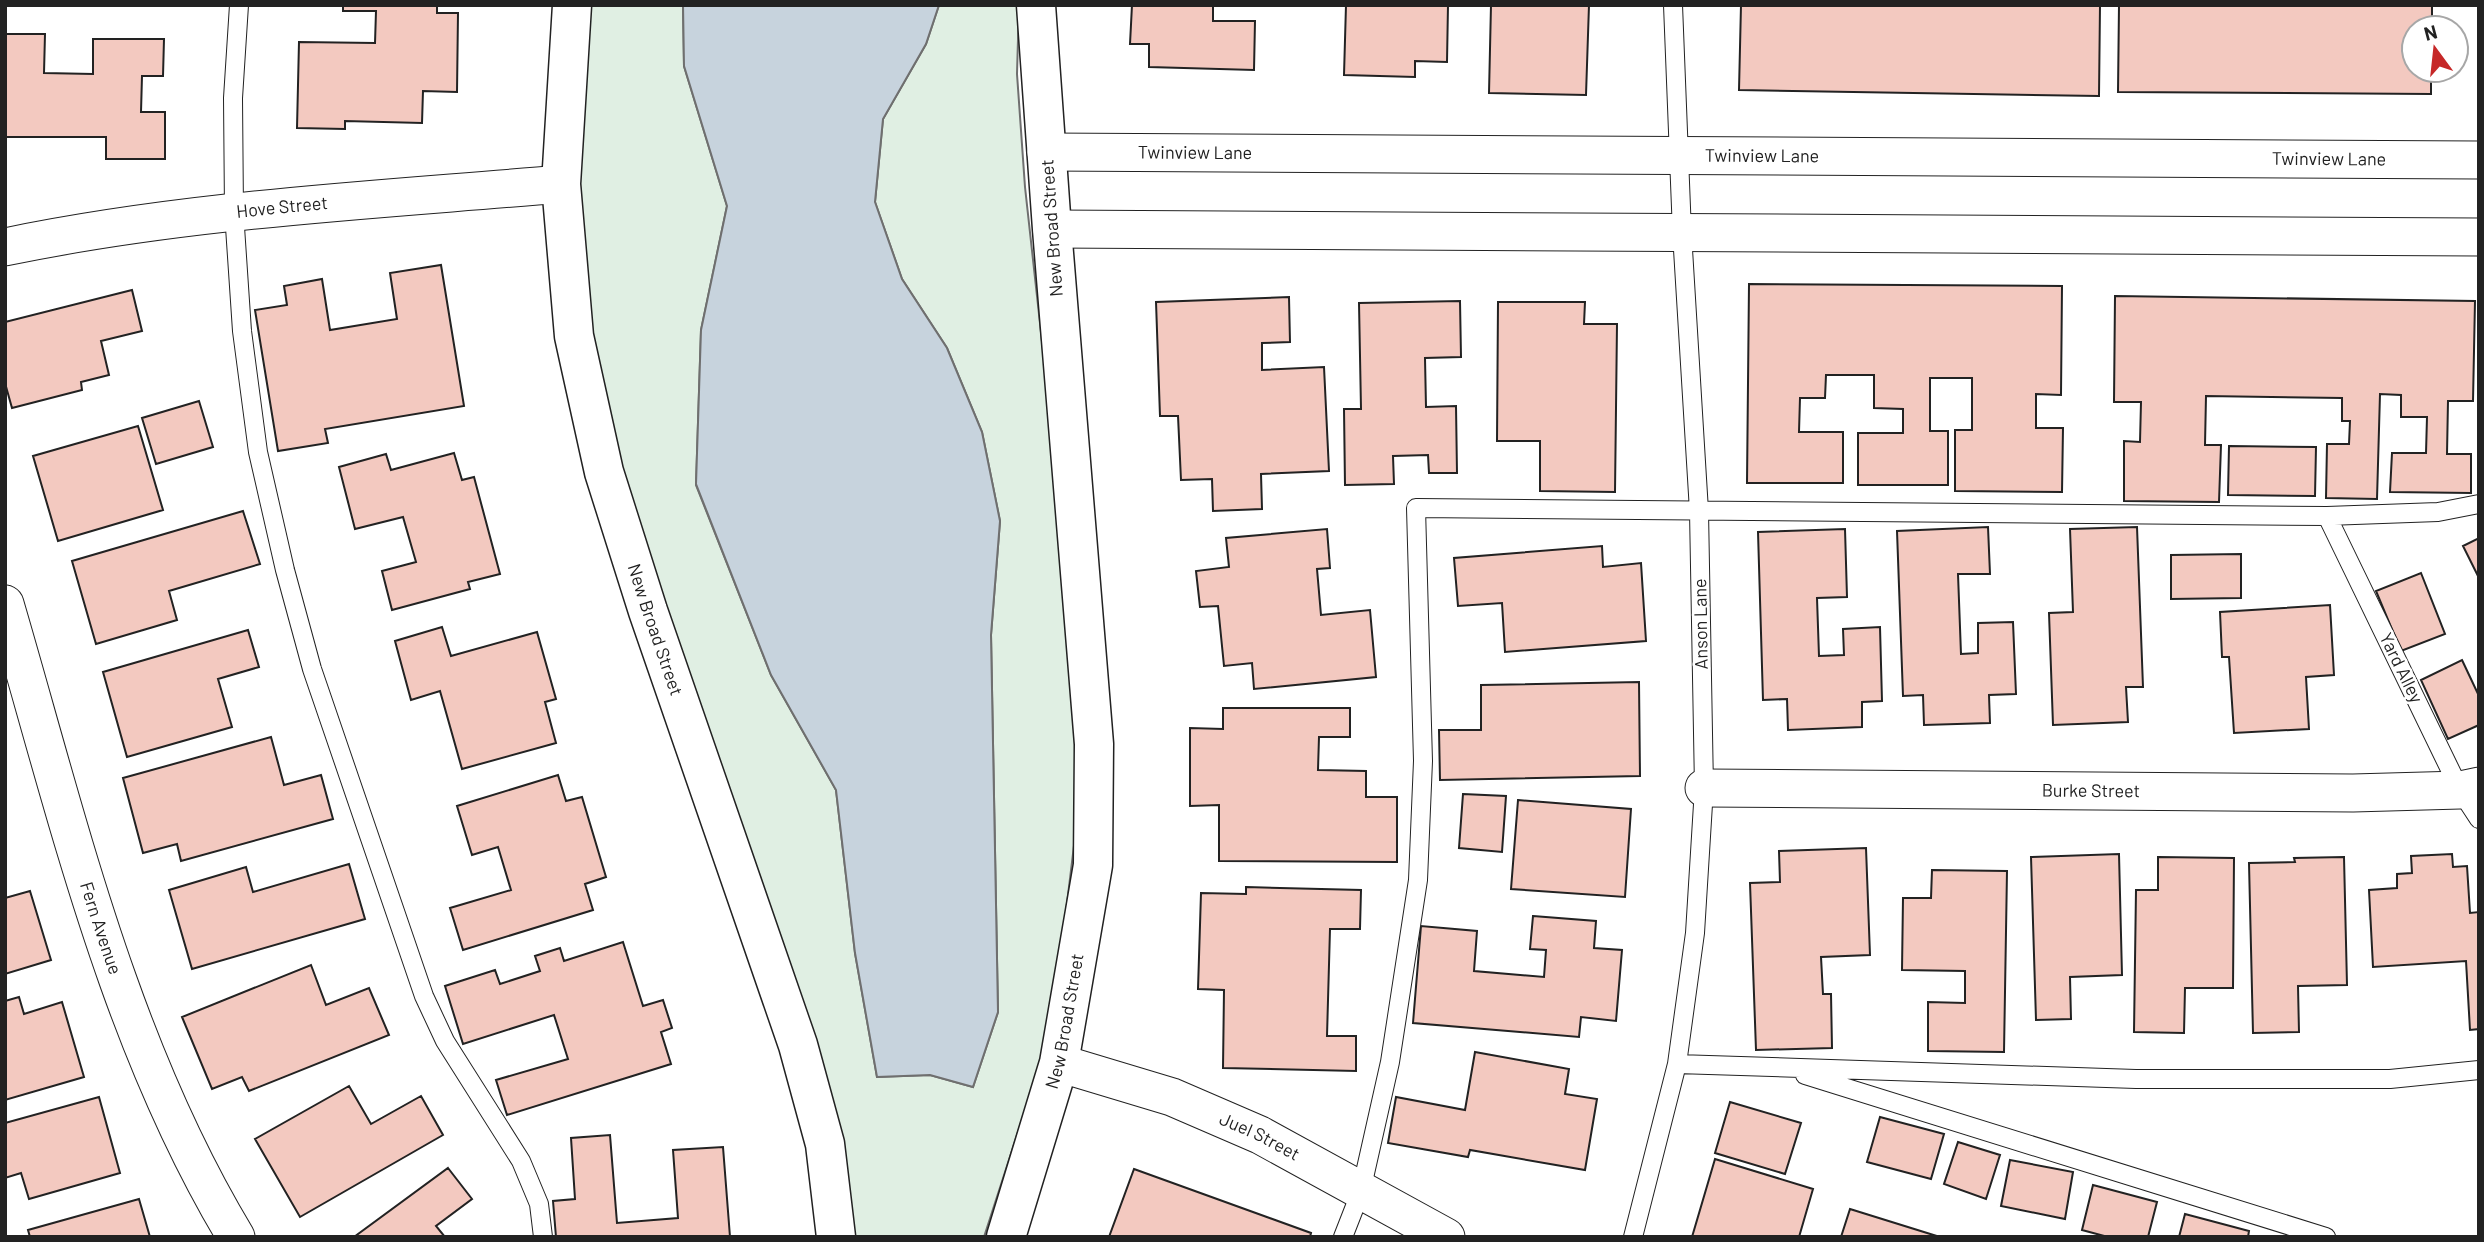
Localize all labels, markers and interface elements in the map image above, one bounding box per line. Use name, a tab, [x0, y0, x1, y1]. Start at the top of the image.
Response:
north arrow	[2400, 14, 2470, 84]
text: N	[2421, 19, 2440, 45]
street label: Twinview Lane	[1138, 141, 1252, 163]
street label: Twinview Lane	[1705, 144, 1819, 166]
street label: Twinview Lane	[2272, 147, 2386, 169]
street label: New Broad Street	[1035, 159, 1067, 297]
street label: Hove Street	[235, 191, 329, 222]
street label: New Broad Street	[624, 561, 688, 698]
street label: Anson Lane	[1688, 578, 1712, 670]
street label: Yard Alley	[2375, 629, 2428, 706]
street label: Burke Street	[2042, 779, 2140, 801]
street label: Fern Avenue	[76, 879, 127, 977]
street label: New Broad Street	[1040, 952, 1088, 1091]
street label: Juel Street	[1216, 1107, 1304, 1165]

